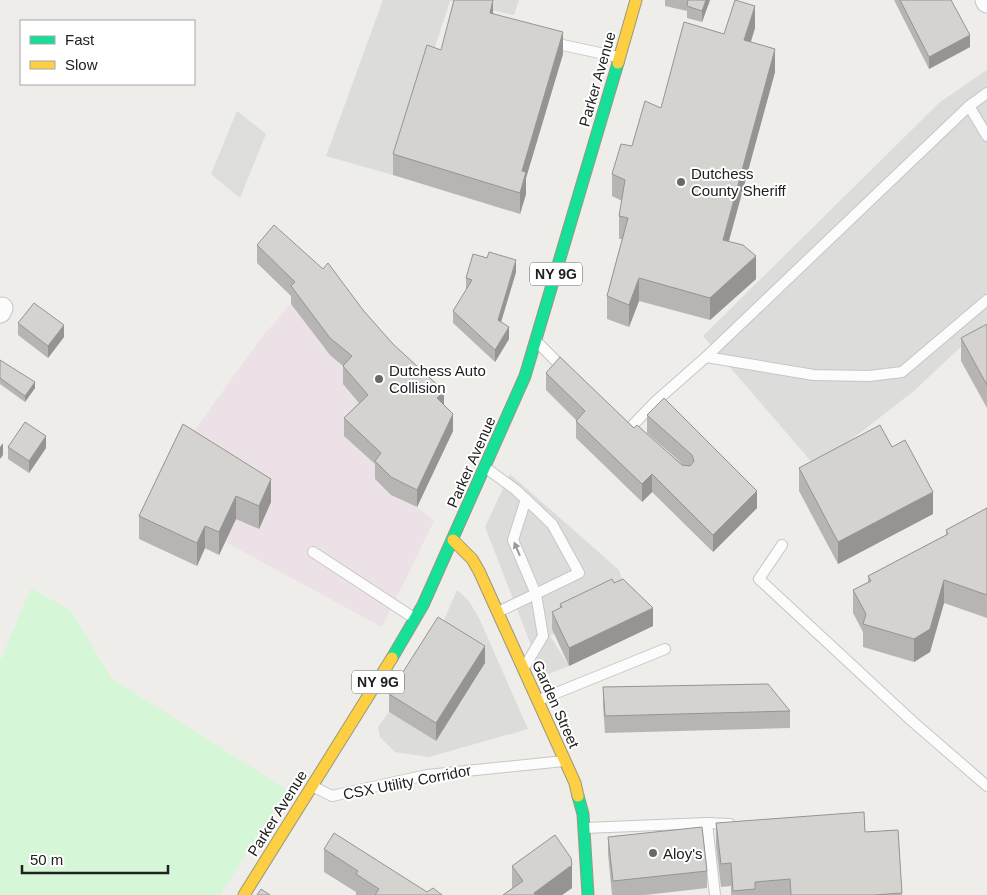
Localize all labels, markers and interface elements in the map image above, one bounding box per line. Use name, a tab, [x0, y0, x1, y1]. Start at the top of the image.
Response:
legend	[20, 20, 195, 85]
street label: Parker Avenue	[575, 29, 619, 129]
text: Fast	[65, 31, 95, 48]
text: Slow	[65, 56, 98, 73]
place label: Dutchess County Sheriff	[691, 165, 787, 199]
marker: Dutchess County Sheriff	[675, 176, 687, 188]
road number: NY 9G	[530, 262, 582, 286]
place label: Dutchess Auto Collision	[389, 362, 486, 396]
marker: Dutchess Auto Collision	[373, 373, 385, 385]
street label: Parker Avenue	[443, 414, 499, 510]
one-way arrow	[513, 542, 521, 556]
street label: Garden Street	[529, 658, 583, 751]
road number: NY 9G	[352, 670, 404, 694]
street label: CSX Utility Corridor	[342, 761, 472, 803]
street label: Parker Avenue	[244, 767, 310, 859]
scale bar	[22, 842, 169, 874]
place label: Aloy's	[663, 845, 703, 862]
marker: Aloy's	[647, 847, 659, 859]
text: 50 m	[30, 851, 63, 868]

